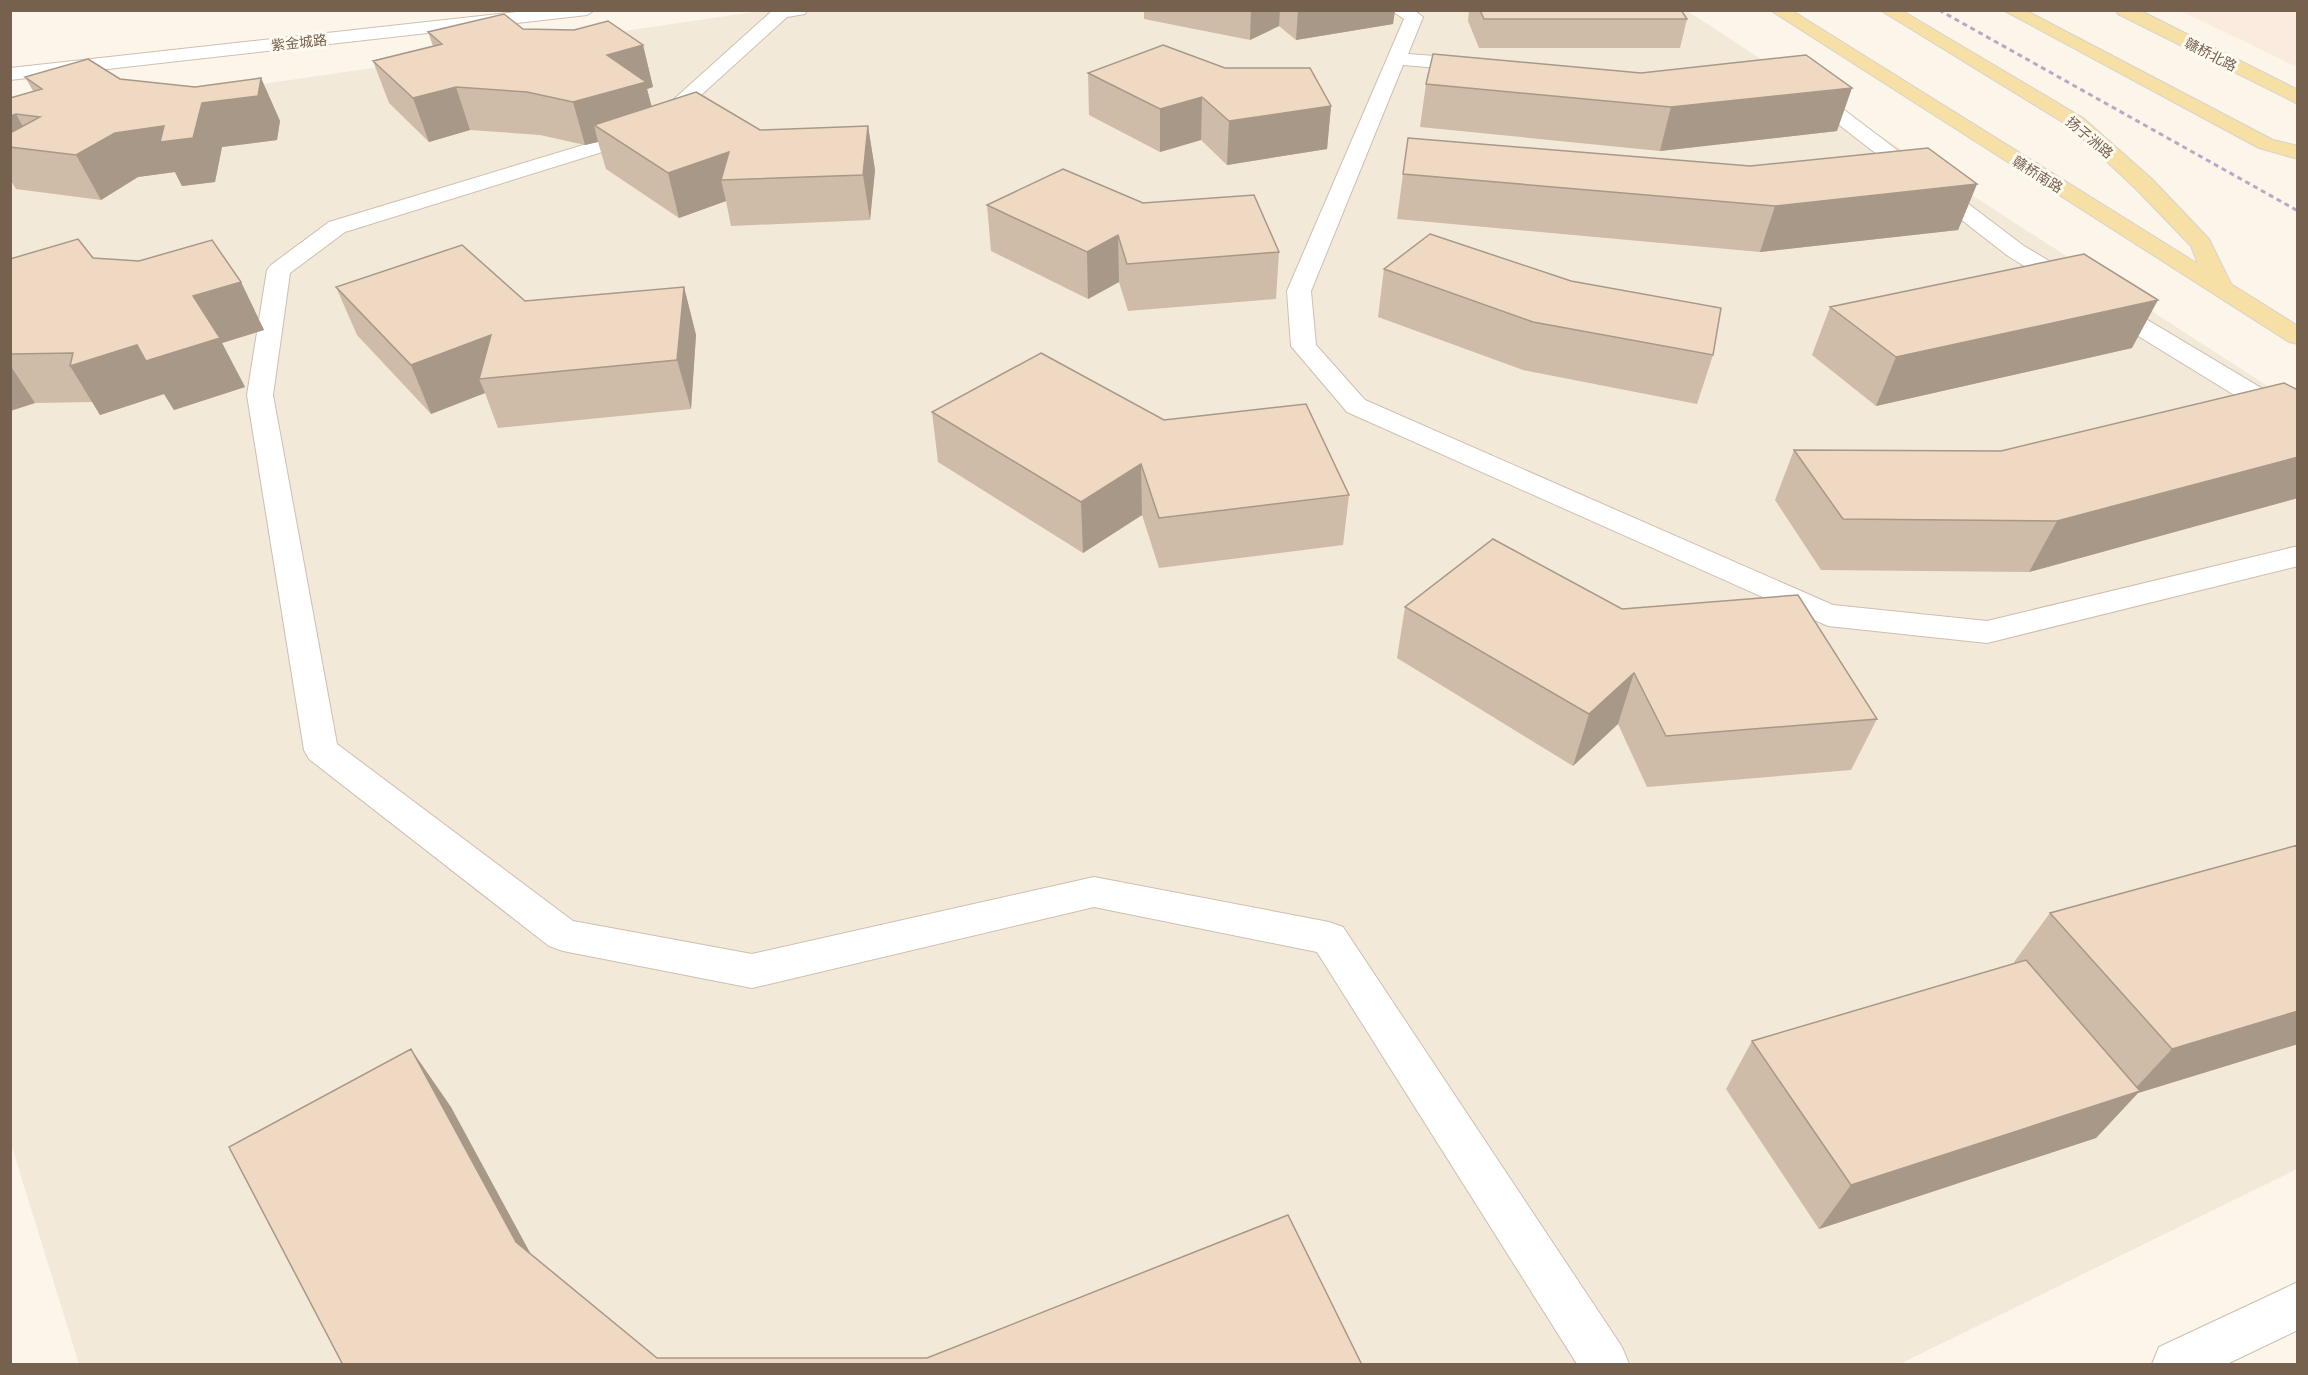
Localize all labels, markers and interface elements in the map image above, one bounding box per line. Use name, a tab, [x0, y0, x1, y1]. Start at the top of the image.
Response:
street label: 紫金城路	[270, 31, 328, 53]
street label: 赣桥北路	[2182, 34, 2240, 74]
street label: 扬子洲路	[2063, 112, 2117, 162]
street label: 赣桥南路	[2010, 152, 2066, 196]

